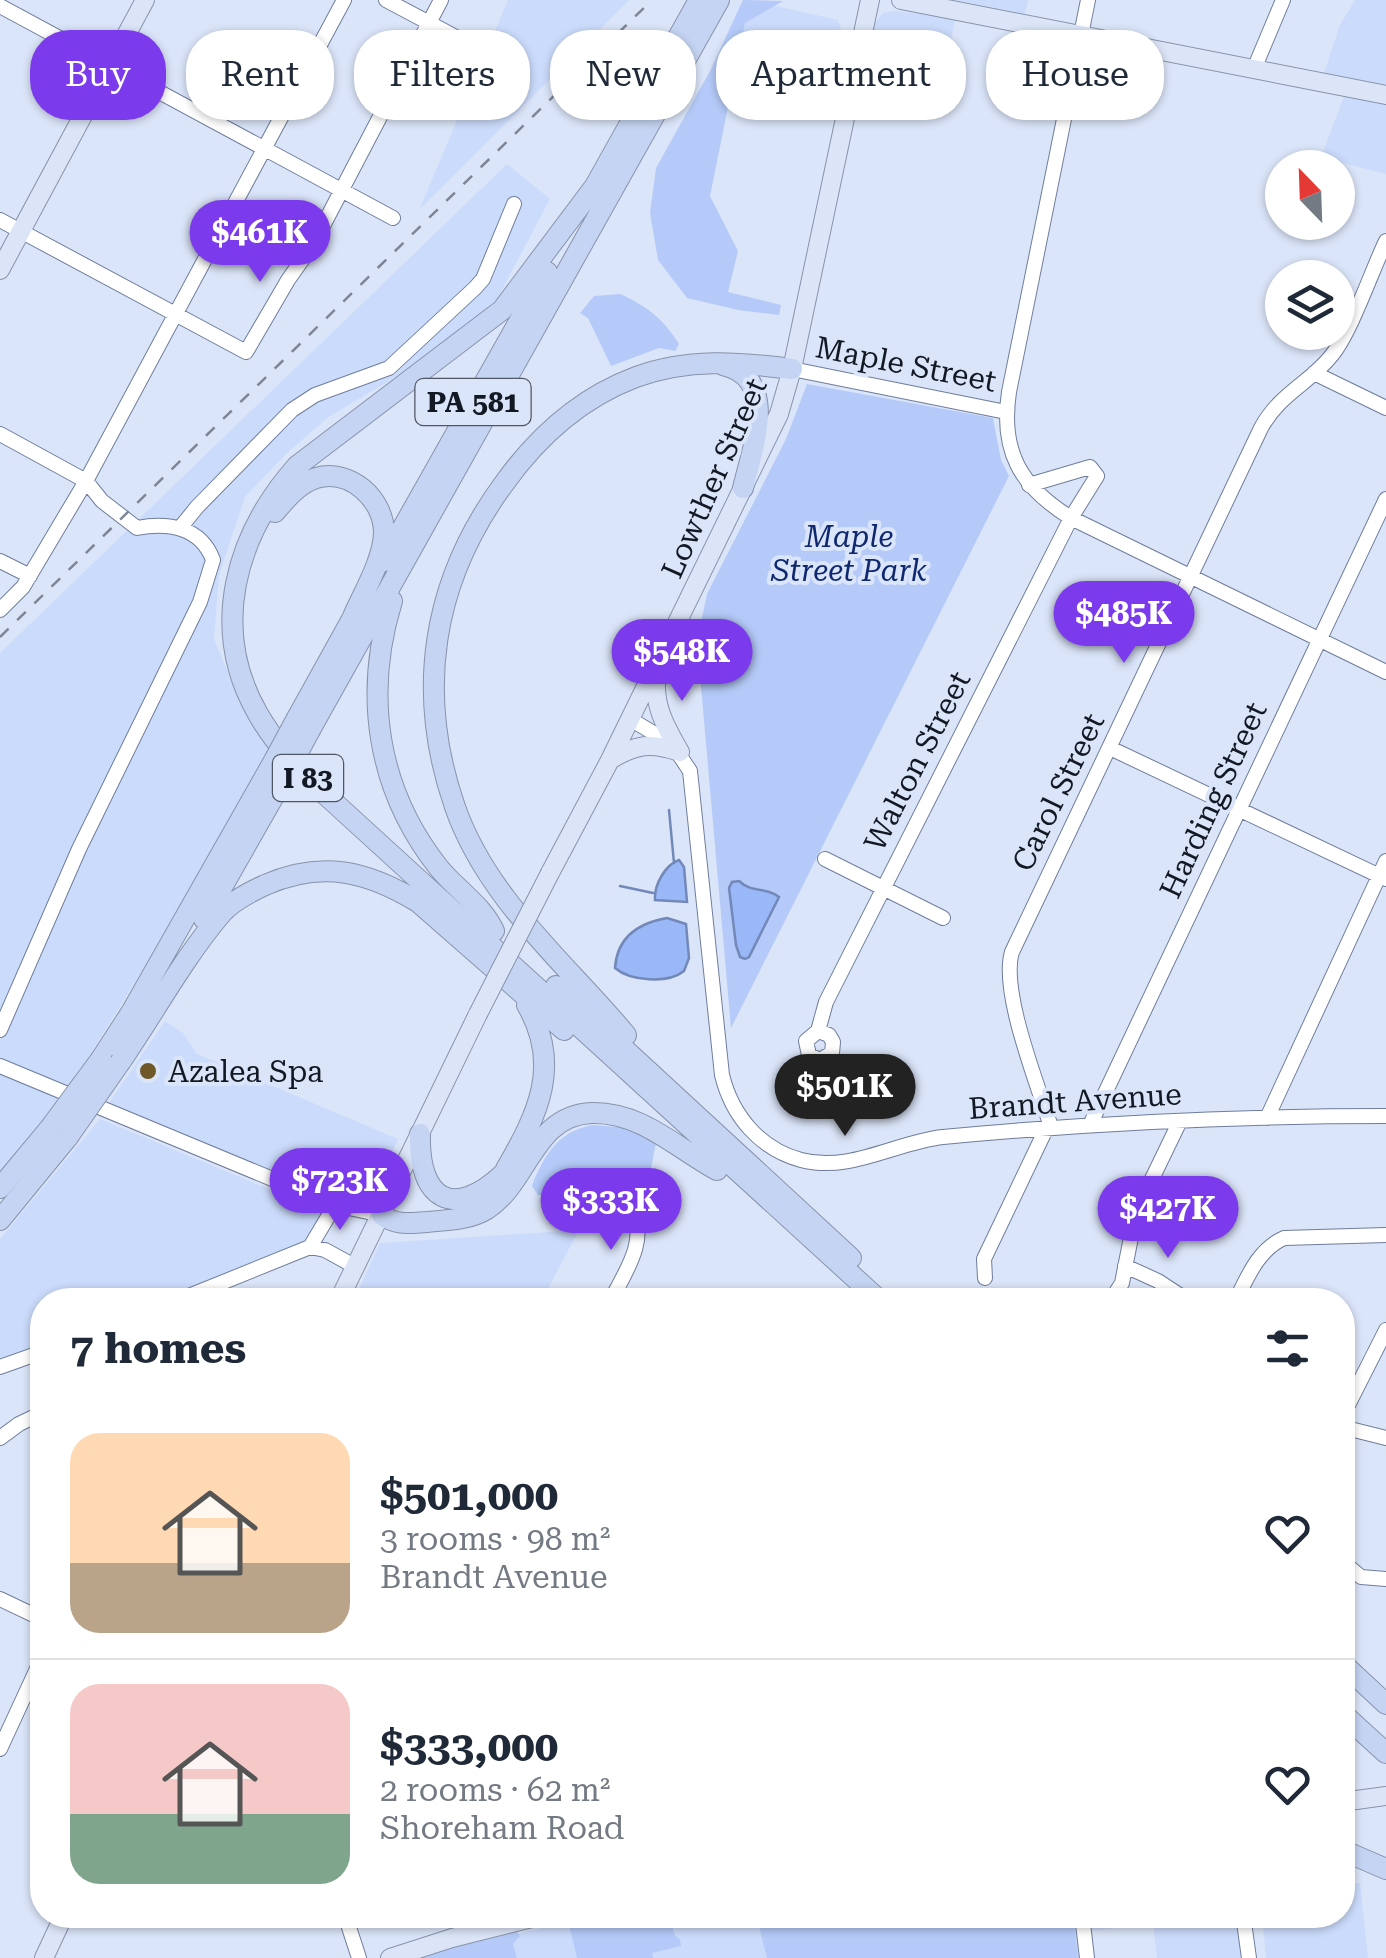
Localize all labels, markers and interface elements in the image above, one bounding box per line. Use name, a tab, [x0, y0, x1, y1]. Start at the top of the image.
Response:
chip: Buy	[30, 30, 166, 120]
chip: Rent	[186, 30, 334, 120]
chip: Filters	[354, 30, 530, 120]
chip: New	[550, 30, 696, 120]
chip: Apartment	[716, 30, 966, 120]
chip: House	[986, 30, 1164, 120]
north arrow	[1265, 150, 1355, 240]
map controls	[1265, 150, 1355, 350]
pin: $461K	[190, 200, 330, 285]
text: $461K	[212, 213, 308, 251]
button: layers	[1265, 260, 1355, 350]
street label: Maple Street	[813, 329, 999, 399]
street label: Lowther Street	[654, 373, 774, 583]
road number: PA 581	[416, 379, 530, 425]
park label: Maple Street Park	[770, 519, 928, 588]
pin: $485K	[1054, 581, 1194, 666]
text: $485K	[1076, 594, 1172, 632]
pin: $548K	[612, 619, 752, 704]
text: $548K	[634, 632, 730, 670]
street label: Walton Street	[857, 665, 977, 857]
street label: Harding Street	[1152, 697, 1274, 903]
street label: Carol Street	[1005, 707, 1111, 877]
road number: I 83	[273, 755, 343, 801]
place label: Azalea Spa	[168, 1054, 323, 1089]
pin: $501K	[775, 1054, 915, 1139]
marker: Azalea Spa	[137, 1060, 159, 1082]
text: $501K	[797, 1067, 893, 1105]
street label: Brandt Avenue	[967, 1076, 1183, 1126]
pin: $723K	[270, 1148, 410, 1233]
text: $723K	[292, 1161, 388, 1199]
pin: $333K	[541, 1168, 681, 1253]
pin: $427K	[1098, 1176, 1238, 1261]
text: $333K	[563, 1181, 659, 1219]
text: $427K	[1120, 1189, 1216, 1227]
icon: filters	[1260, 1321, 1315, 1376]
text: 7 homes	[70, 1324, 246, 1373]
text: $501,000	[380, 1471, 558, 1520]
icon: home	[150, 1473, 270, 1593]
icon: heart	[1260, 1506, 1315, 1561]
text: 3 rooms · 98 m²	[380, 1520, 610, 1558]
text: Brandt Avenue	[380, 1558, 608, 1596]
text: $333,000	[380, 1722, 558, 1771]
icon: home	[150, 1724, 270, 1844]
icon: heart	[1260, 1757, 1315, 1812]
text: 2 rooms · 62 m²	[380, 1771, 610, 1809]
text: Shoreham Road	[380, 1809, 624, 1847]

